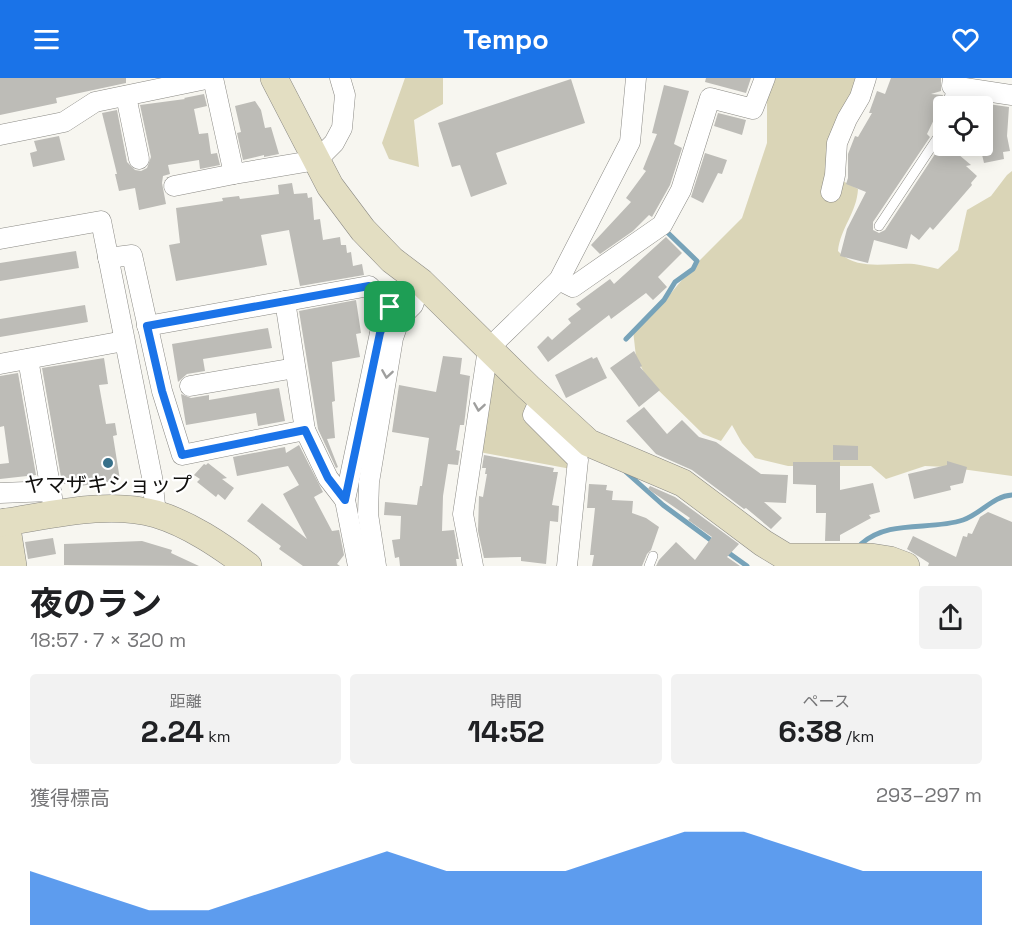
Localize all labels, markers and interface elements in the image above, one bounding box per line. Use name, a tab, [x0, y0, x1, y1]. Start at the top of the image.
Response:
text: Tempo	[463, 22, 549, 57]
icon: menu	[30, 23, 63, 56]
icon: heart	[949, 23, 982, 56]
map controls	[933, 96, 993, 156]
button: locate	[933, 96, 993, 156]
pin	[364, 281, 415, 332]
icon: arrive	[373, 290, 406, 323]
one-way arrow	[381, 369, 393, 379]
one-way arrow	[474, 402, 486, 411]
marker: ヤマザキショップ	[101, 456, 115, 470]
place label: ヤマザキショップ	[24, 471, 192, 498]
text: 夜のラン	[30, 583, 162, 625]
button: share	[919, 586, 982, 649]
text: 18:57 · 7 × 320 m	[30, 627, 186, 653]
text: 距離	[170, 691, 202, 712]
text: 時間	[490, 691, 522, 712]
text: ペース	[803, 691, 850, 712]
text: 2.24	[141, 712, 204, 751]
text: 14:52	[467, 712, 545, 751]
text: 6:38	[778, 712, 842, 751]
text: km	[204, 726, 231, 747]
text: /km	[842, 726, 874, 747]
text: 293–297 m	[876, 782, 982, 808]
text: 獲得標高	[30, 785, 110, 811]

